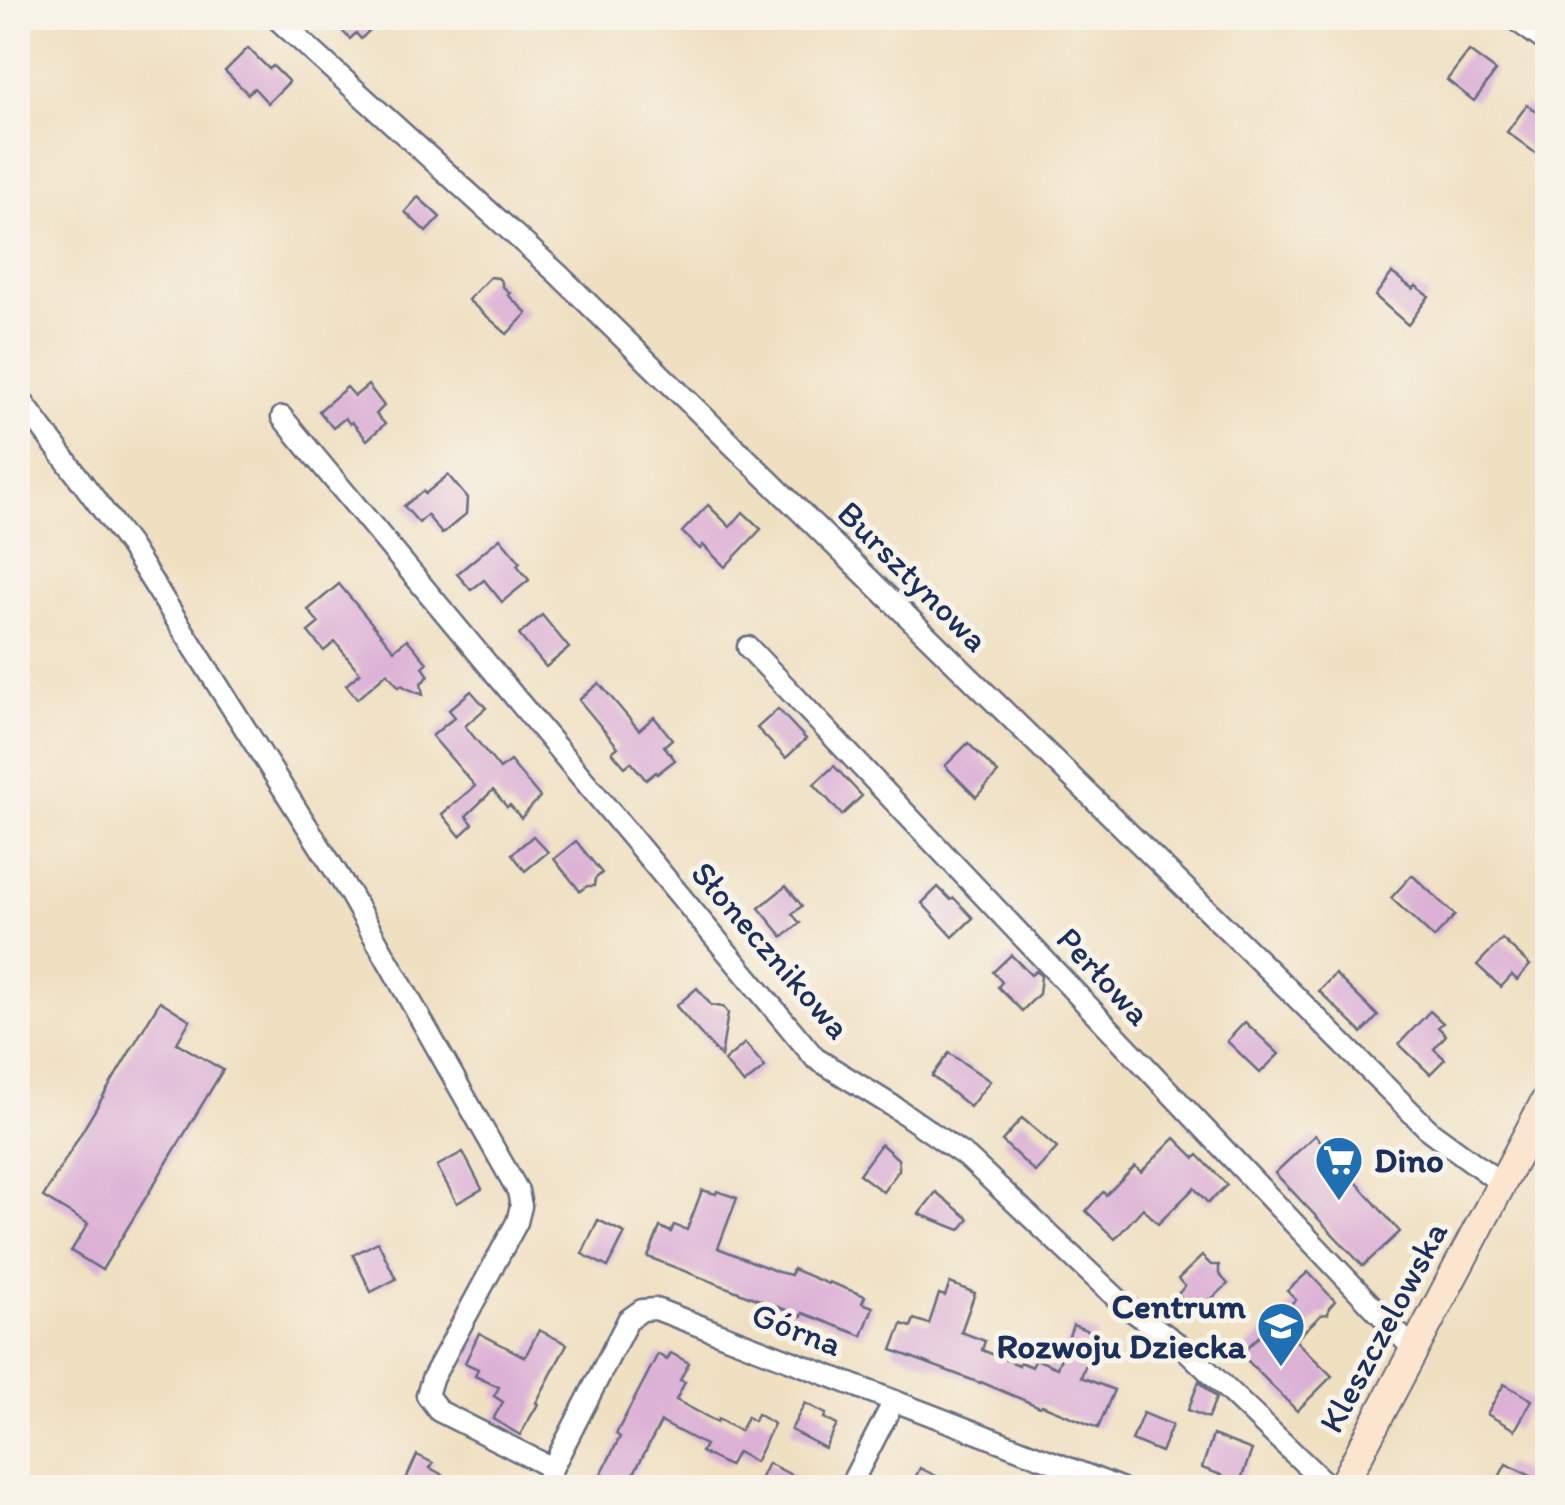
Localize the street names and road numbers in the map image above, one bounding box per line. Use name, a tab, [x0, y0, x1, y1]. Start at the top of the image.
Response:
street label: Bursztynowa	[829, 492, 997, 660]
street label: Słonecznikowa	[682, 853, 860, 1047]
street label: Perłowa	[1048, 918, 1160, 1034]
street label: Kleszczelowska	[1310, 1214, 1456, 1440]
street label: Górna	[746, 1293, 848, 1365]

